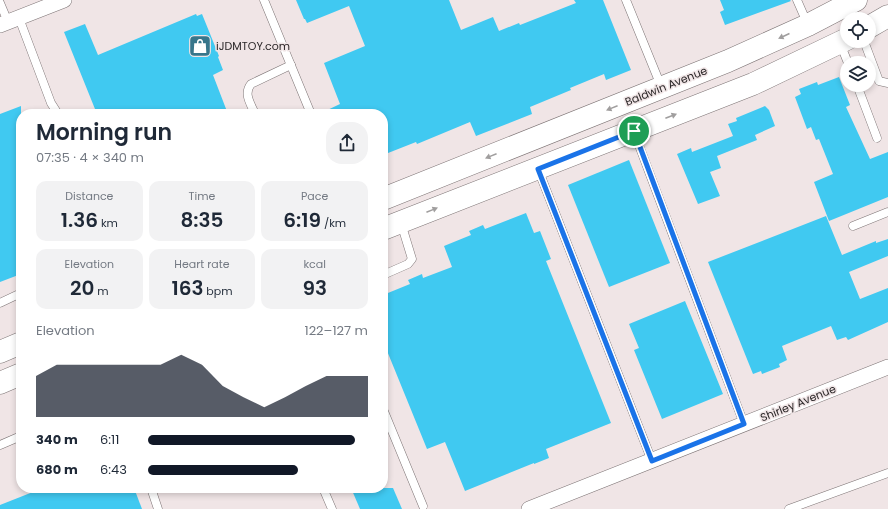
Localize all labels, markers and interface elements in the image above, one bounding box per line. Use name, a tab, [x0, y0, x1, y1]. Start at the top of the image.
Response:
map controls	[840, 12, 876, 92]
button: locate	[840, 12, 876, 48]
shop icon: iJDMTOY.com	[187, 33, 213, 59]
one-way arrow	[778, 33, 789, 39]
place label: iJDMTOY.com	[216, 38, 290, 54]
button: layers	[840, 56, 876, 92]
street label: Baldwin Avenue	[623, 62, 710, 110]
one-way arrow	[606, 105, 618, 111]
one-way arrow	[665, 113, 677, 119]
pin	[617, 114, 651, 148]
text: Morning run	[36, 117, 172, 148]
icon: arrive	[623, 120, 645, 142]
button: share	[326, 122, 368, 164]
text: 07:35 · 4 × 340 m	[36, 148, 144, 167]
one-way arrow	[486, 153, 497, 159]
text: Distance	[65, 188, 113, 204]
text: Time	[189, 188, 215, 204]
text: Pace	[301, 188, 328, 204]
text: 1.36	[61, 206, 98, 234]
text: 8:35	[181, 206, 223, 234]
text: 6:19	[283, 206, 321, 234]
one-way arrow	[427, 207, 439, 213]
text: km	[98, 215, 118, 231]
text: /km	[321, 215, 346, 231]
text: Elevation	[65, 256, 114, 272]
text: Heart rate	[174, 256, 230, 272]
text: kcal	[303, 256, 326, 272]
text: 20	[70, 274, 94, 302]
text: 163	[171, 274, 203, 302]
text: 93	[302, 274, 327, 302]
text: m	[94, 283, 109, 299]
text: bpm	[203, 283, 233, 299]
text: Elevation	[36, 321, 95, 340]
text: 122–127 m	[304, 321, 368, 340]
street label: Shirley Avenue	[758, 380, 838, 425]
text: 340 m	[36, 430, 78, 449]
text: 6:11	[100, 430, 119, 449]
text: 680 m	[36, 460, 78, 479]
text: 6:43	[100, 460, 127, 479]

